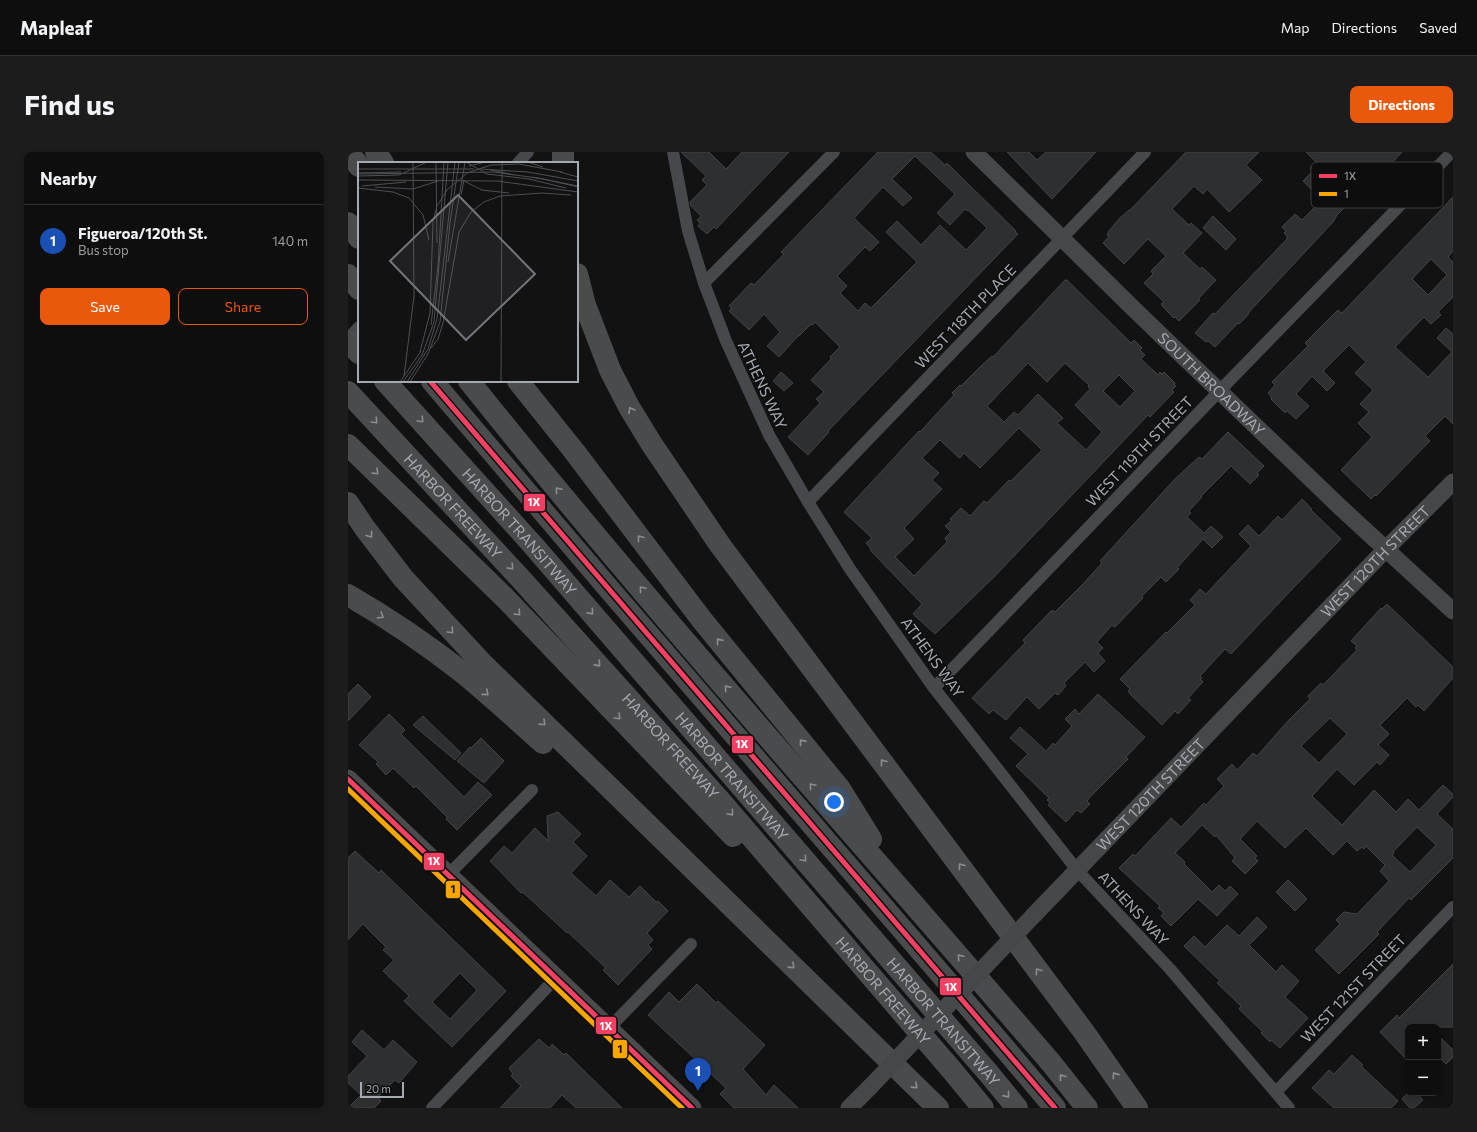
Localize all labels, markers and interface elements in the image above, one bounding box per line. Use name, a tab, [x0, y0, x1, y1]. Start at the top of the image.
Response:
text: Mapleaf	[20, 16, 92, 39]
text: Map	[1281, 19, 1310, 36]
text: Directions	[1332, 19, 1397, 36]
text: Saved	[1419, 19, 1457, 36]
button: Directions	[1350, 86, 1453, 123]
text: Find us	[24, 87, 115, 121]
inset map	[358, 162, 578, 382]
legend	[1311, 162, 1443, 208]
text: Nearby	[40, 168, 97, 189]
text: 1X	[1344, 169, 1357, 182]
text: 1	[1344, 187, 1349, 200]
text: Figueroa/120th St.	[78, 224, 207, 242]
text: 1	[50, 233, 56, 249]
text: 140 m	[272, 233, 308, 249]
text: Bus stop	[78, 242, 129, 258]
street label: WEST 118TH PLACE	[911, 260, 1019, 372]
button: Save	[40, 288, 170, 325]
button: Share	[178, 288, 308, 325]
street label: SOUTH BROADWAY	[1155, 328, 1269, 439]
street label: ATHENS WAY	[735, 338, 791, 432]
street label: WEST 119TH STREET	[1082, 392, 1197, 510]
one-way arrow	[628, 407, 635, 414]
one-way arrow	[416, 415, 424, 423]
one-way arrow	[370, 416, 377, 424]
street label: HARBOR FREEWAY	[400, 450, 506, 562]
street label: HARBOR TRANSITWAY	[459, 464, 581, 599]
one-way arrow	[371, 467, 379, 475]
one-way arrow	[555, 488, 562, 495]
line badge: 1X	[523, 493, 546, 512]
text: 1X	[528, 495, 541, 508]
street label: WEST 120TH STREET	[1317, 501, 1434, 621]
one-way arrow	[365, 531, 372, 538]
one-way arrow	[638, 536, 645, 543]
one-way arrow	[506, 563, 513, 570]
one-way arrow	[639, 587, 646, 594]
one-way arrow	[586, 607, 593, 615]
one-way arrow	[514, 608, 521, 615]
one-way arrow	[377, 611, 384, 618]
street label: ATHENS WAY	[898, 613, 968, 701]
one-way arrow	[446, 626, 454, 634]
one-way arrow	[717, 639, 724, 646]
one-way arrow	[593, 659, 600, 666]
one-way arrow	[724, 685, 731, 693]
one-way arrow	[481, 688, 489, 695]
street label: HARBOR FREEWAY	[619, 689, 723, 803]
street label: HARBOR TRANSITWAY	[672, 708, 793, 844]
one-way arrow	[613, 712, 621, 720]
one-way arrow	[538, 718, 546, 726]
street label: WEST 120TH STREET	[1092, 734, 1208, 854]
line badge: 1X	[731, 735, 754, 754]
text: 1X	[736, 737, 749, 750]
one-way arrow	[799, 739, 806, 746]
one-way arrow	[881, 760, 888, 767]
one-way arrow	[809, 784, 816, 791]
your location	[824, 792, 844, 812]
one-way arrow	[726, 808, 734, 816]
line badge: 1X	[423, 852, 445, 871]
text: 1X	[428, 854, 441, 867]
one-way arrow	[799, 854, 806, 861]
one-way arrow	[958, 864, 965, 871]
street label: ATHENS WAY	[1095, 867, 1173, 949]
line badge: 1	[445, 880, 461, 899]
text: 1	[451, 882, 456, 895]
street label: WEST 121ST STREET	[1297, 930, 1409, 1046]
street label: HARBOR FREEWAY	[832, 933, 935, 1048]
street label: HARBOR TRANSITWAY	[884, 954, 1004, 1089]
one-way arrow	[957, 954, 964, 962]
one-way arrow	[787, 961, 795, 969]
one-way arrow	[1036, 968, 1043, 975]
line badge: 1X	[939, 977, 962, 996]
text: 1X	[945, 980, 958, 993]
line badge: 1X	[595, 1016, 617, 1035]
text: 1X	[600, 1019, 613, 1032]
map controls	[1405, 1024, 1441, 1096]
button: +	[1405, 1024, 1441, 1060]
line badge: 1	[612, 1039, 628, 1059]
text: 1	[618, 1042, 623, 1055]
pin: 1	[685, 1058, 711, 1091]
button: −	[1405, 1060, 1441, 1096]
one-way arrow	[1113, 1073, 1120, 1080]
one-way arrow	[1060, 1075, 1067, 1082]
scale bar	[360, 1080, 404, 1099]
one-way arrow	[910, 1081, 918, 1089]
text: 20 m	[366, 1082, 391, 1095]
one-way arrow	[1003, 1091, 1010, 1098]

